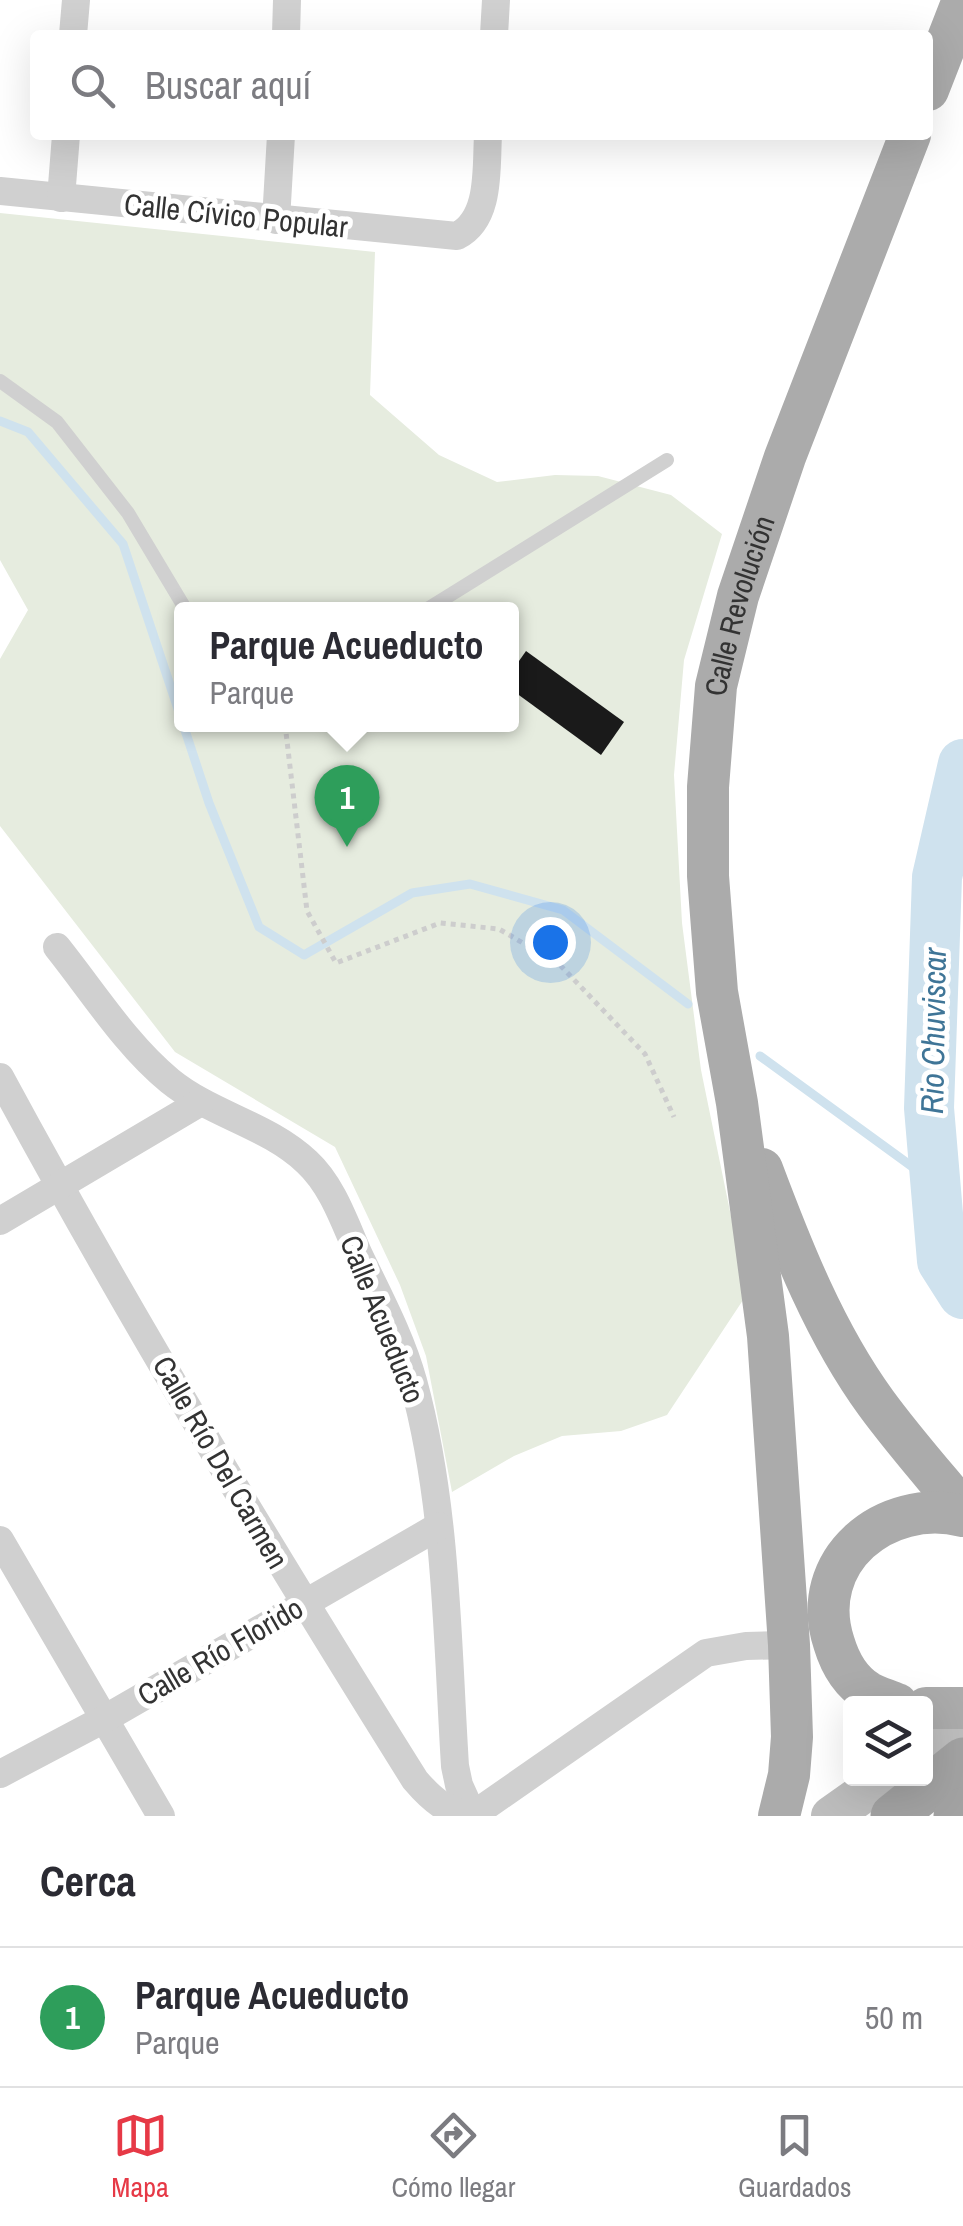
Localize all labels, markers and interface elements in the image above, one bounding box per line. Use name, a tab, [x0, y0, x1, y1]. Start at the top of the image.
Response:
search box	[30, 30, 933, 140]
icon: search	[65, 58, 120, 113]
text: Buscar aquí	[145, 60, 311, 111]
street label: Calle Cívico Popular	[122, 183, 350, 247]
street label: Calle Revolución	[695, 510, 784, 697]
popup	[174, 602, 519, 732]
text: Parque Acueducto	[209, 620, 484, 671]
text: Parque	[209, 671, 294, 714]
pin: 1	[314, 764, 380, 847]
your location	[525, 917, 576, 968]
water label: Rio Chuviscar	[910, 946, 956, 1114]
street label: Calle Acueducto	[331, 1229, 435, 1409]
street label: Calle Río Del Carmen	[144, 1348, 298, 1576]
street label: Calle Río Florido	[130, 1588, 310, 1714]
map controls	[843, 1696, 933, 1786]
button: layers	[843, 1696, 933, 1786]
text: Cerca	[40, 1853, 136, 1909]
text: Parque Acueducto	[135, 1970, 409, 2021]
text: 1	[65, 1996, 80, 2039]
text: 50 m	[865, 1996, 923, 2039]
text: Parque	[135, 2021, 220, 2064]
tab: Mapa	[111, 2108, 169, 2206]
tab: Cómo llegar	[392, 2108, 515, 2206]
tab: Guardados	[738, 2108, 852, 2206]

